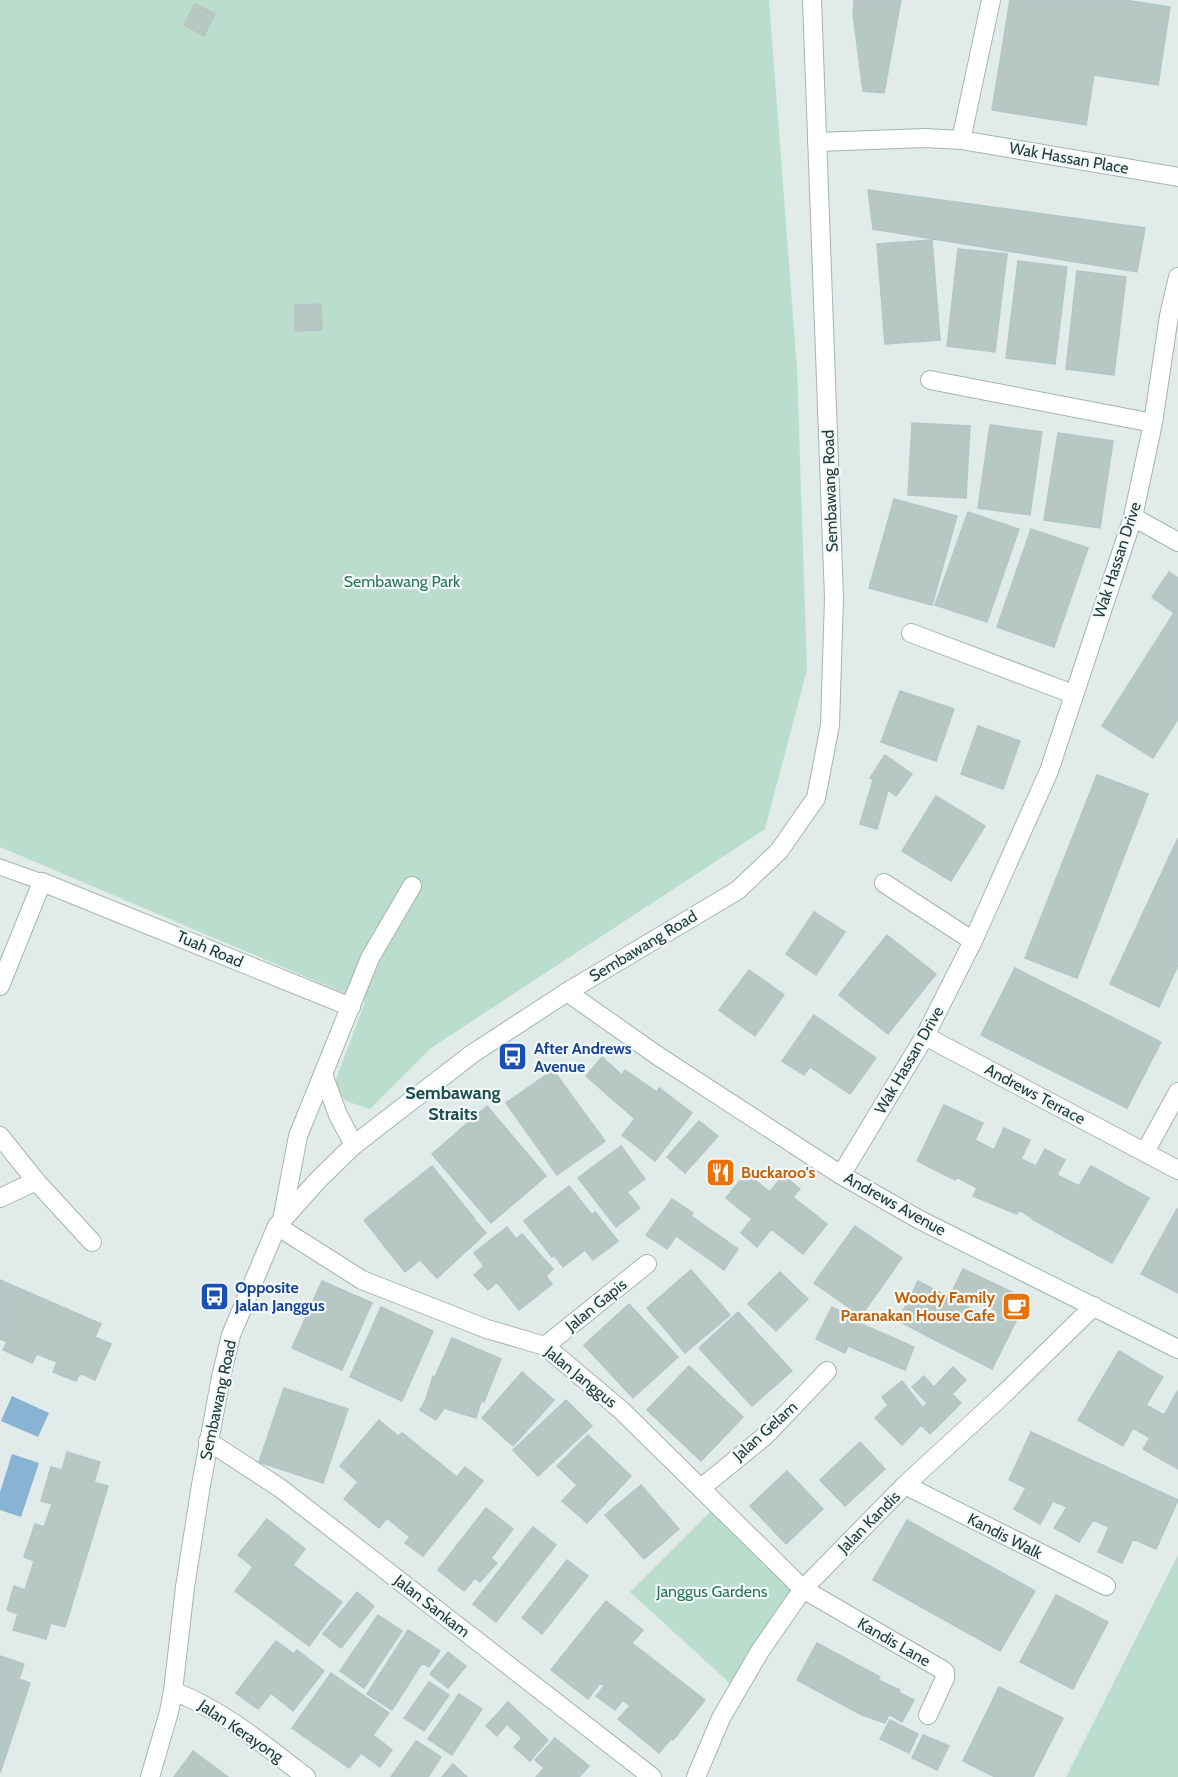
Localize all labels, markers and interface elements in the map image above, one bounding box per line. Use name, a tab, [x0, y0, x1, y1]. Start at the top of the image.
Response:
street label: Wak Hassan Place	[1008, 138, 1130, 178]
street label: Sembawang Road	[818, 430, 842, 552]
street label: Wak Hassan Drive	[1089, 499, 1145, 621]
park label: Sembawang Park	[344, 572, 461, 591]
street label: Sembawang Road	[586, 906, 700, 986]
street label: Tuah Road	[174, 927, 246, 971]
street label: Wak Hassan Drive	[870, 1003, 948, 1117]
place label: After Andrews Avenue	[534, 1039, 632, 1076]
bus stop icon: After Andrews Avenue	[497, 1041, 529, 1073]
street label: Andrews Terrace	[982, 1060, 1088, 1128]
district label: Sembawang Straits	[405, 1082, 501, 1125]
restaurant icon: Buckaroo's	[704, 1156, 736, 1188]
place label: Buckaroo's	[741, 1163, 816, 1182]
street label: Andrews Avenue	[841, 1168, 949, 1240]
street label: Jalan Gapis	[561, 1274, 631, 1336]
place label: Opposite Jalan Janggus	[234, 1278, 325, 1315]
bus stop icon: Opposite Jalan Janggus	[198, 1280, 230, 1312]
place label: Woody Family Paranakan House Cafe	[840, 1288, 995, 1325]
cafe icon: Woody Family Paranakan House Cafe	[1000, 1290, 1032, 1322]
street label: Sembawang Road	[196, 1338, 240, 1462]
street label: Jalan Janggus	[540, 1342, 621, 1412]
street label: Jalan Gelam	[728, 1397, 801, 1465]
street label: Jalan Kandis	[833, 1487, 904, 1558]
street label: Kandis Walk	[964, 1509, 1046, 1563]
street label: Jalan Sankam	[390, 1570, 473, 1641]
park label: Janggus Gardens	[655, 1582, 768, 1601]
street label: Kandis Lane	[854, 1614, 934, 1670]
street label: Jalan Kerayong	[194, 1695, 288, 1767]

